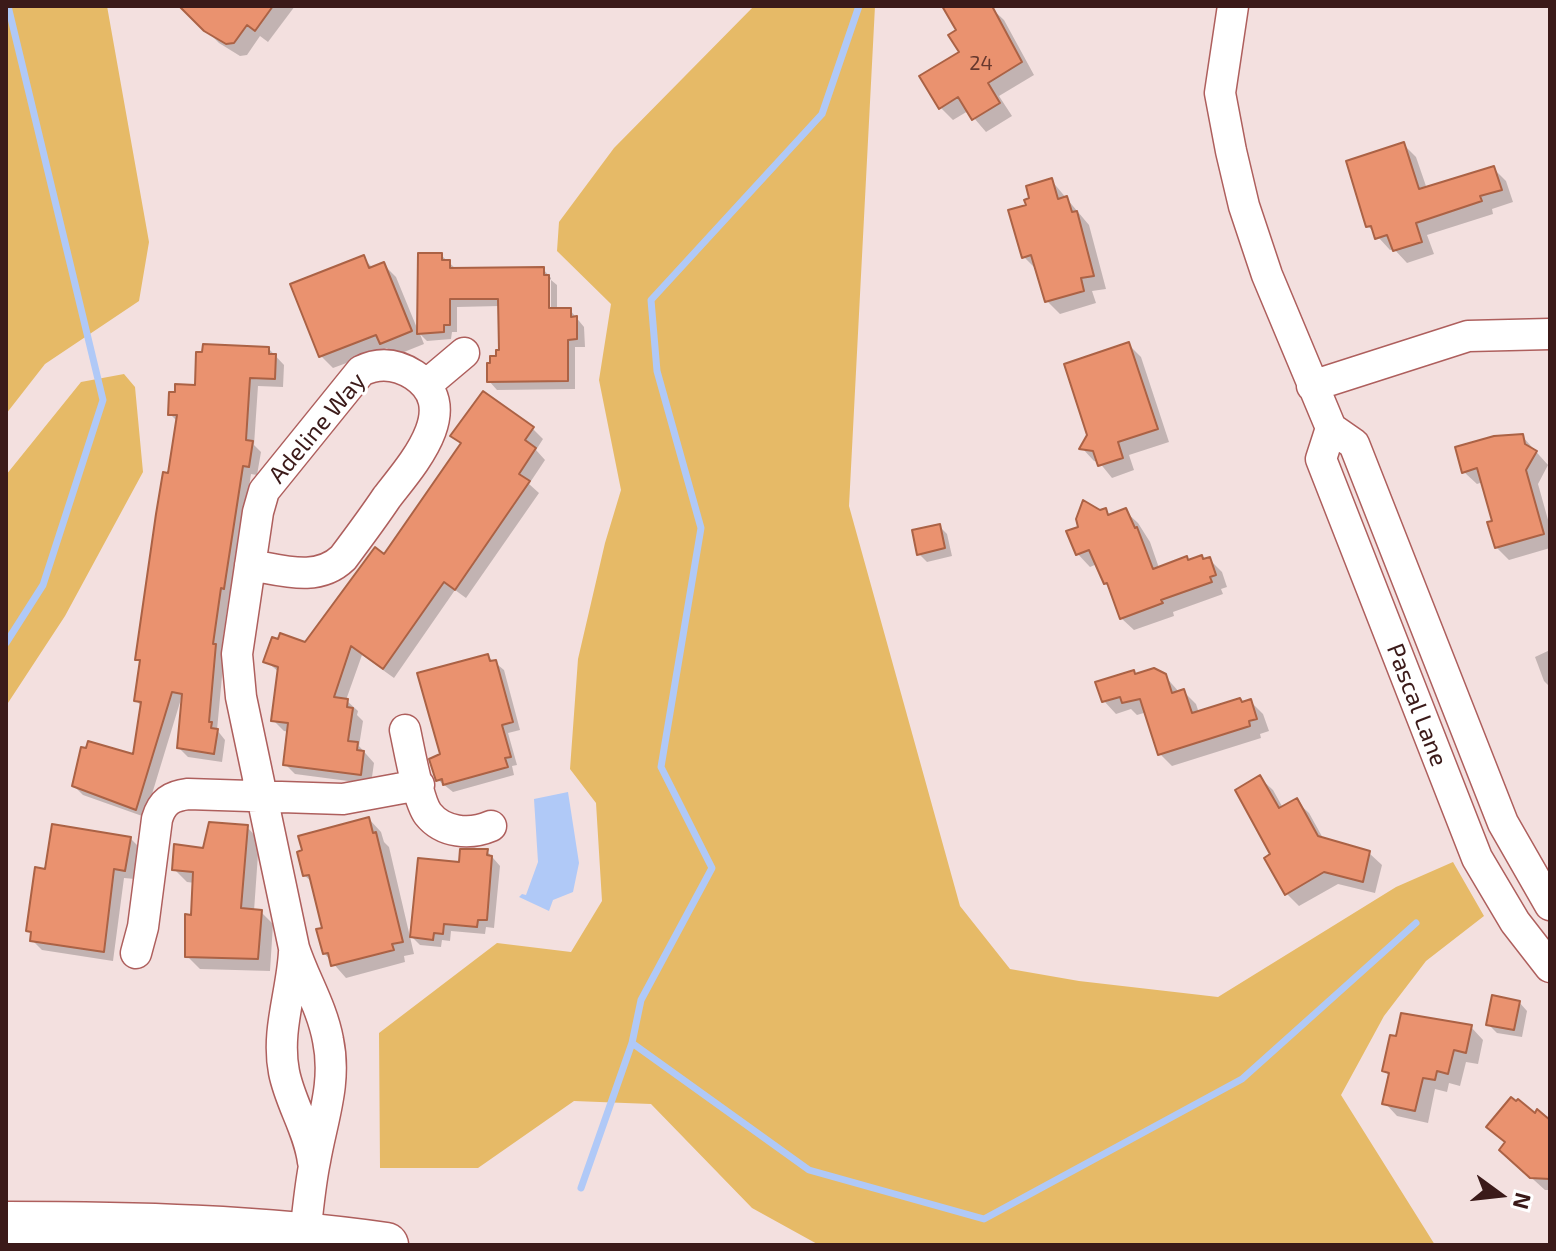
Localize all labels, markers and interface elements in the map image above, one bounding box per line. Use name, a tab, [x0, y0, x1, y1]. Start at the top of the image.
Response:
house number: 24	[969, 51, 993, 75]
street label: Adeline Way	[263, 367, 371, 489]
street label: Pascal Lane	[1380, 640, 1454, 770]
north arrow	[1460, 1155, 1540, 1235]
text: N	[1509, 1190, 1538, 1212]

